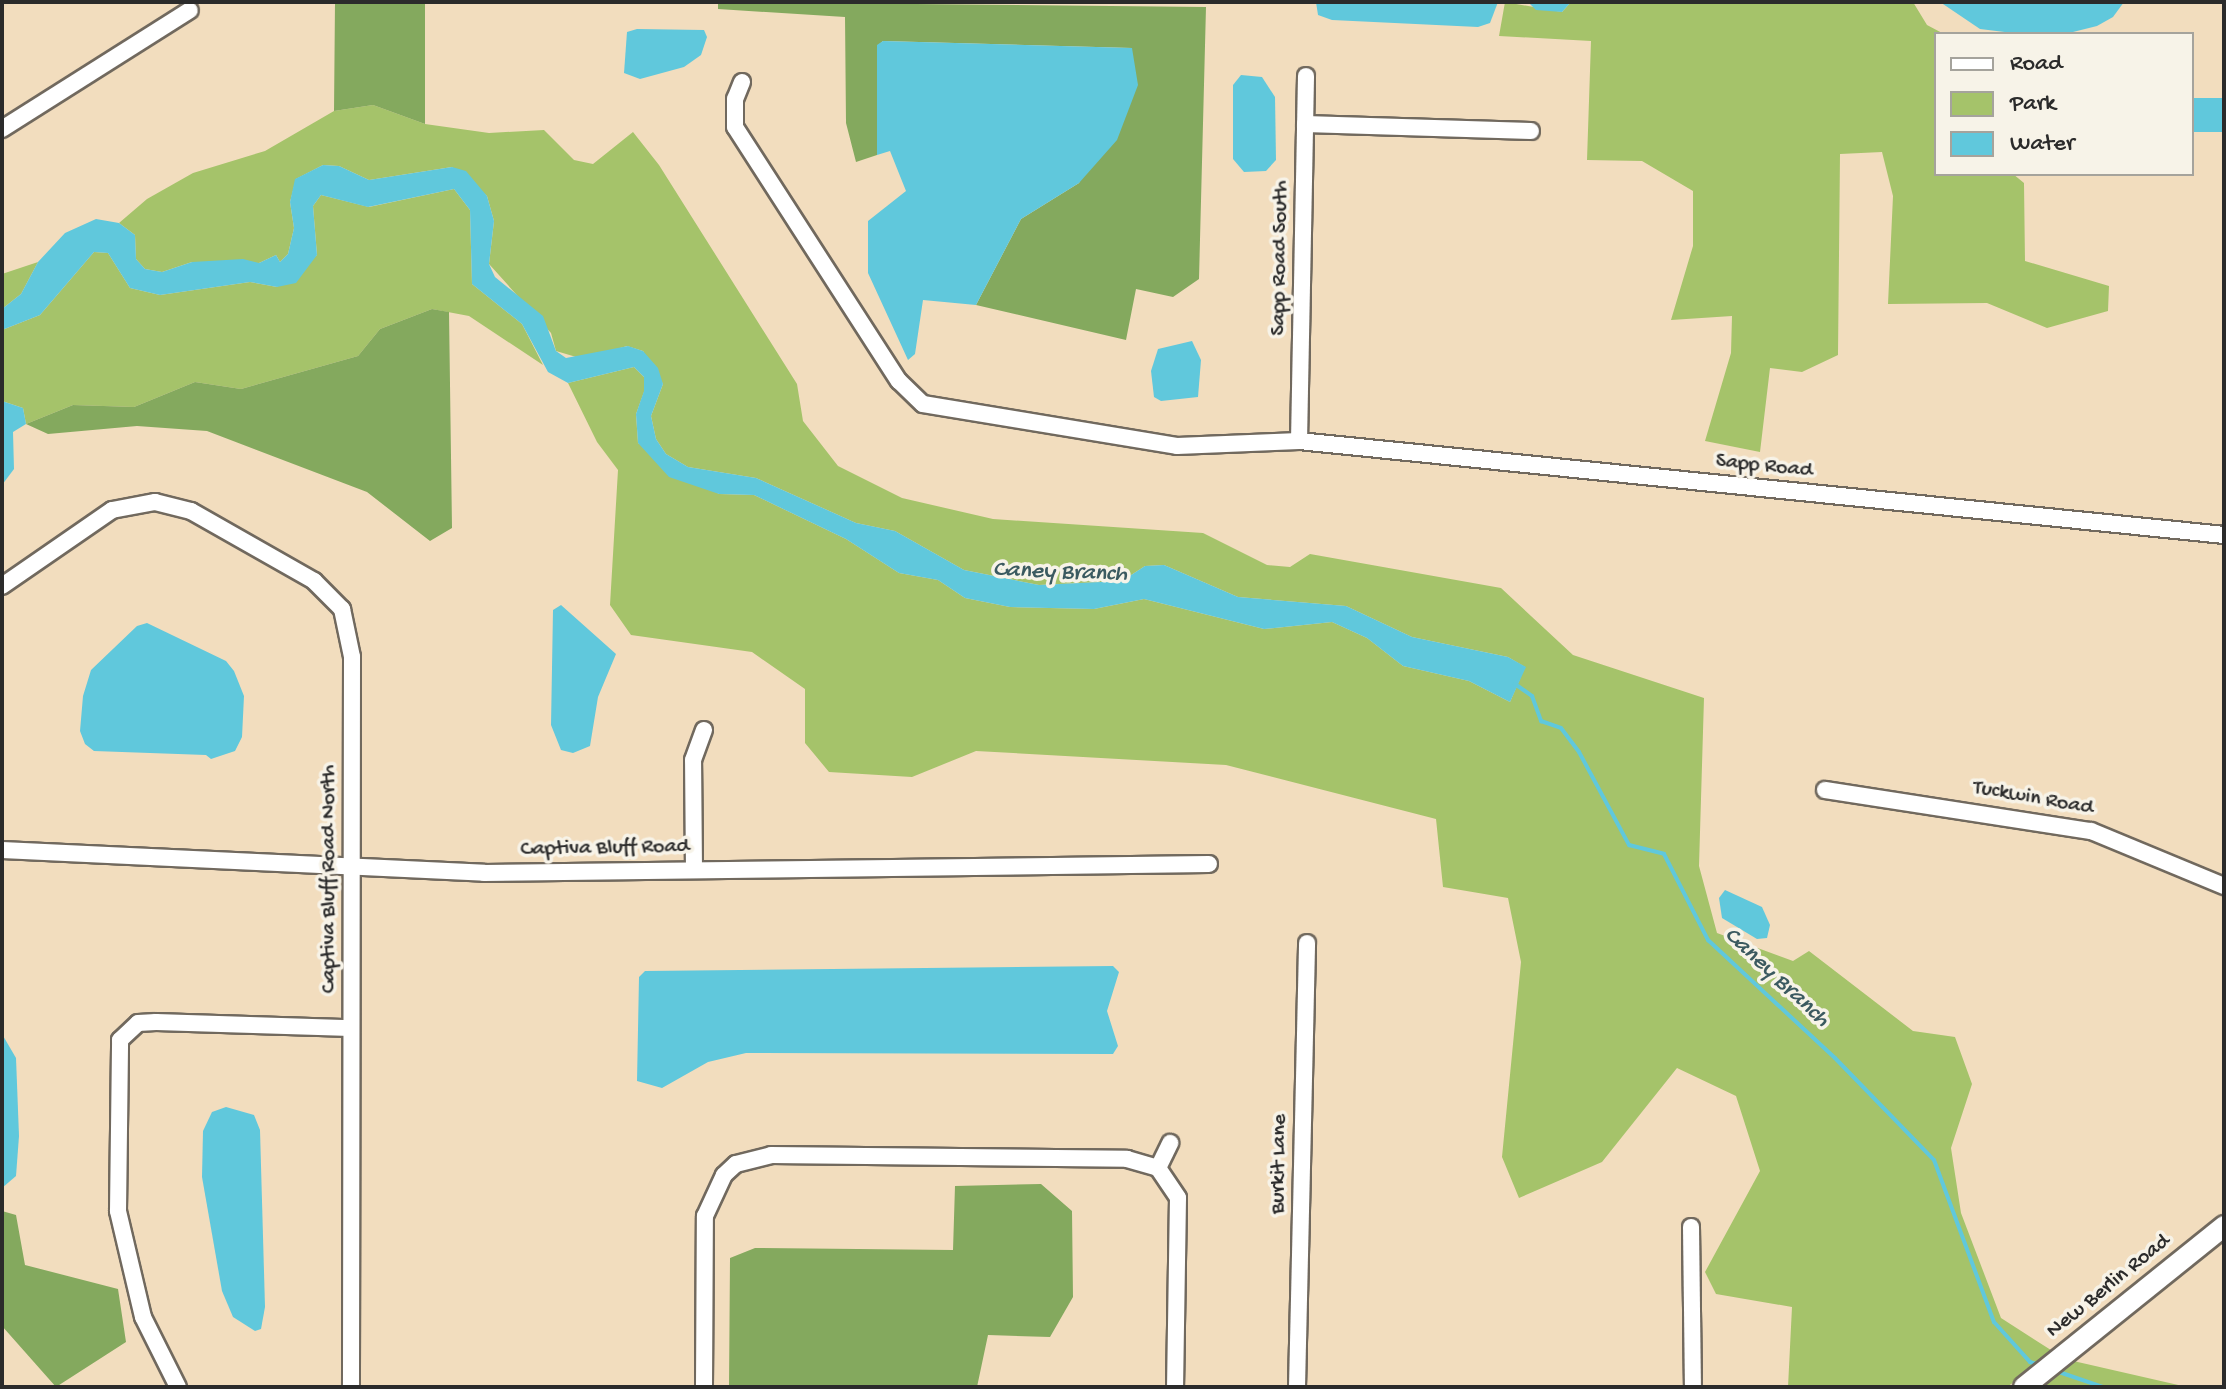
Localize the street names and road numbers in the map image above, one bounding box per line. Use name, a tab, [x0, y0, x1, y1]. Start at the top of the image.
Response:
street label: Sapp Road South	[1266, 180, 1296, 336]
street label: Sapp Road	[1714, 449, 1814, 485]
street label: Captiva Bluff Road North	[317, 765, 343, 993]
street label: Tuckwin Road	[1971, 775, 2095, 823]
street label: Captiva Bluff Road	[520, 834, 690, 864]
street label: Burkit Lane	[1266, 1114, 1294, 1214]
street label: New Berlin Road	[2042, 1229, 2176, 1345]

